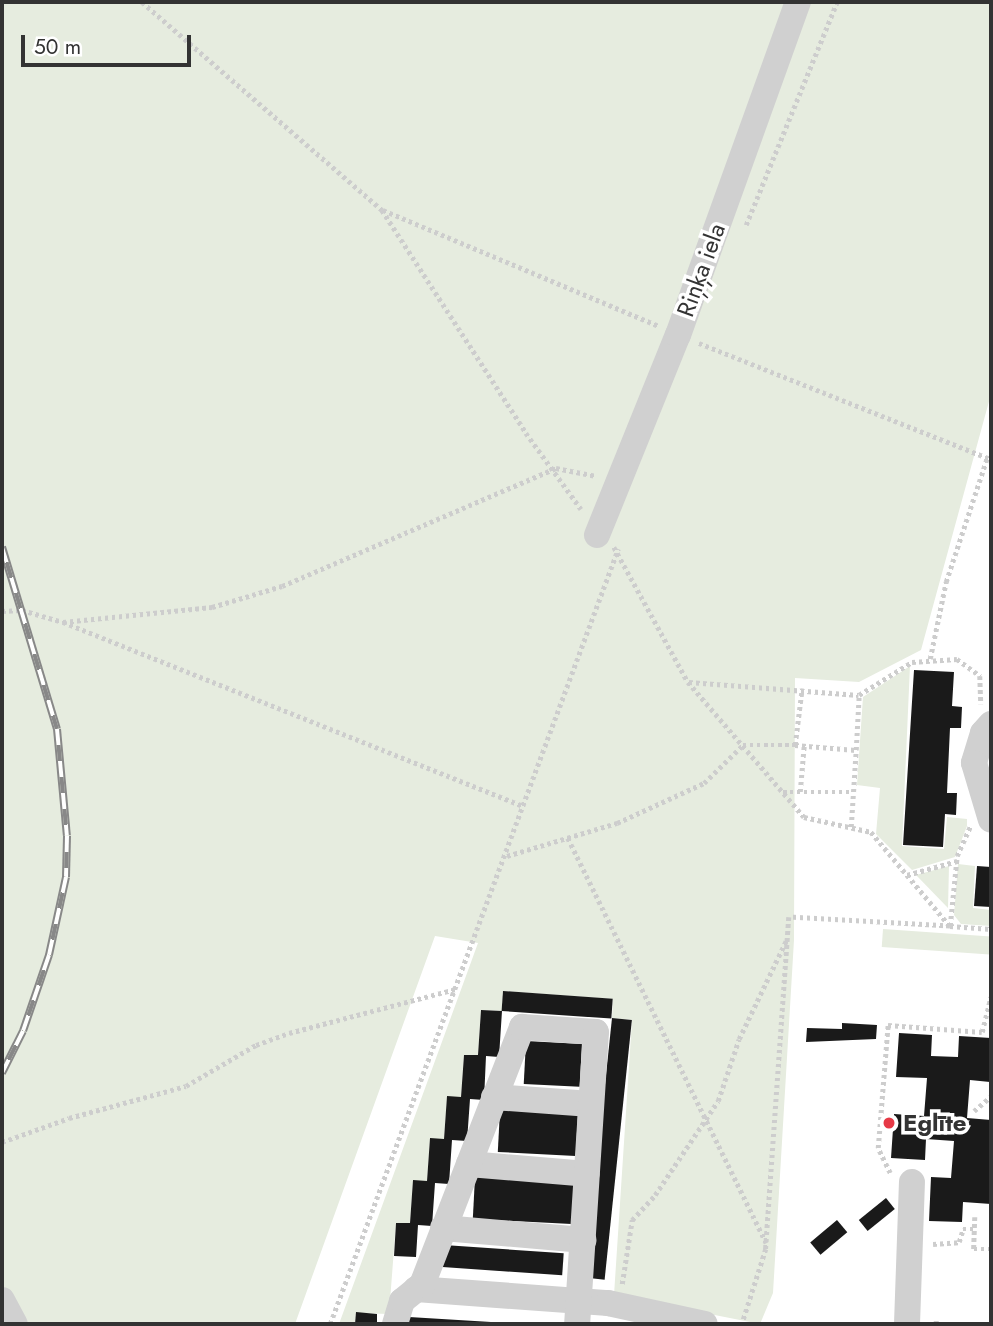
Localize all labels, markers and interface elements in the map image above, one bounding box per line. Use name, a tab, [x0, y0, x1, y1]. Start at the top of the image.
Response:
scale bar	[24, 21, 194, 65]
text: 50 m	[34, 32, 81, 62]
street label: Riņķa iela	[671, 219, 731, 321]
place label: Eglīte	[903, 1109, 967, 1137]
marker: Eglīte	[881, 1115, 897, 1131]

